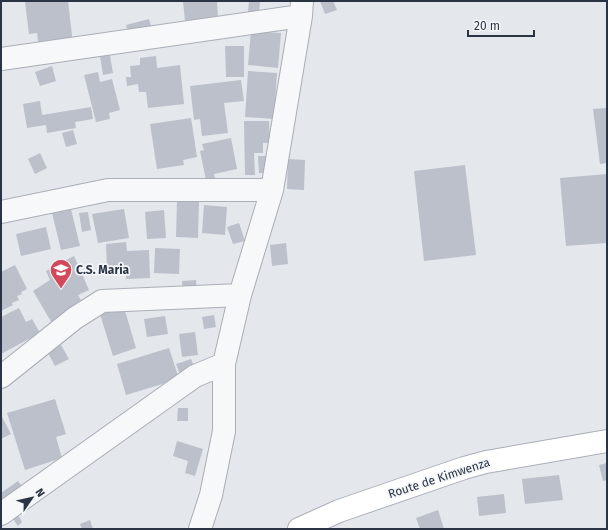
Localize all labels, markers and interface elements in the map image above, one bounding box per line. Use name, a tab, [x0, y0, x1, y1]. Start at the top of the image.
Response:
scale bar	[468, 12, 534, 38]
text: 20 m	[474, 19, 500, 33]
school or university icon: C.S. Maria	[48, 257, 74, 290]
place label: C.S. Maria	[76, 263, 130, 277]
street label: Route de Kimwenza	[386, 455, 492, 501]
north arrow	[12, 478, 52, 518]
text: N	[32, 486, 47, 499]

